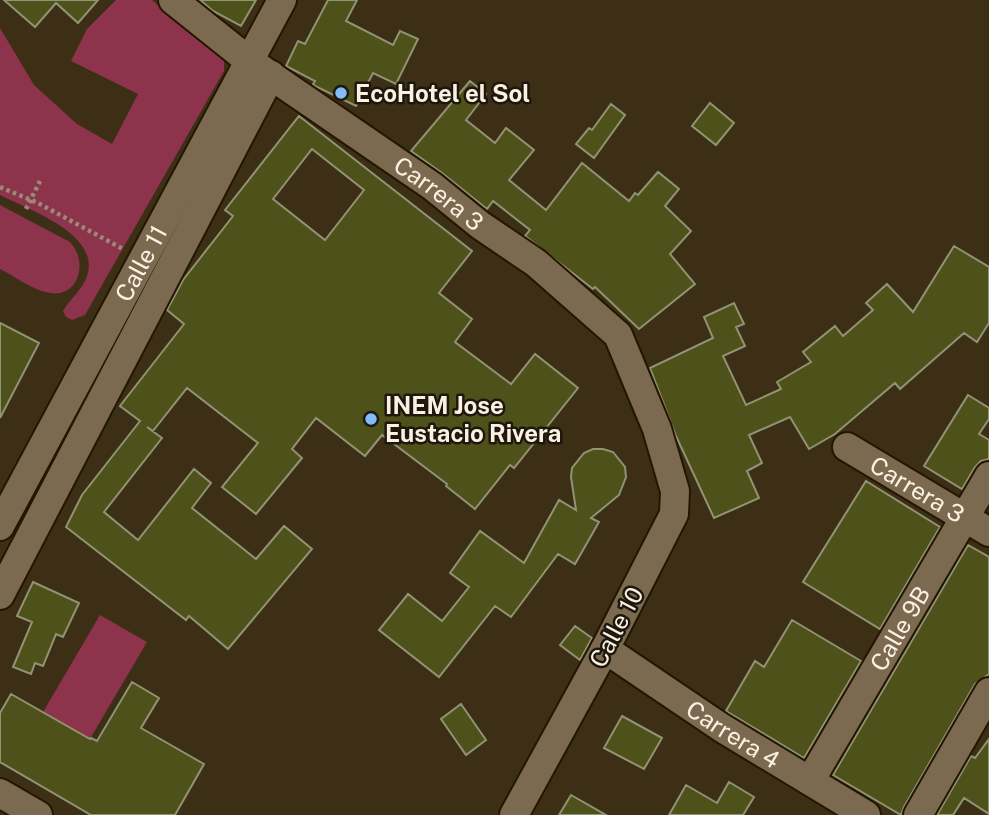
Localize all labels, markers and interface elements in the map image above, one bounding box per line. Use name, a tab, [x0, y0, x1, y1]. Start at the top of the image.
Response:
place label: EcoHotel el Sol	[355, 79, 530, 107]
marker: EcoHotel el Sol	[333, 85, 349, 101]
street label: Carrera 3	[389, 150, 489, 236]
street label: Calle 11	[109, 221, 173, 306]
place label: INEM Jose Eustacio Rivera	[385, 391, 561, 447]
marker: INEM Jose Eustacio Rivera	[363, 411, 379, 427]
street label: Carrera 3	[865, 450, 970, 528]
street label: Calle 9B	[864, 581, 935, 676]
street label: Calle 10	[583, 582, 649, 672]
street label: Carrera 4	[681, 694, 785, 774]

